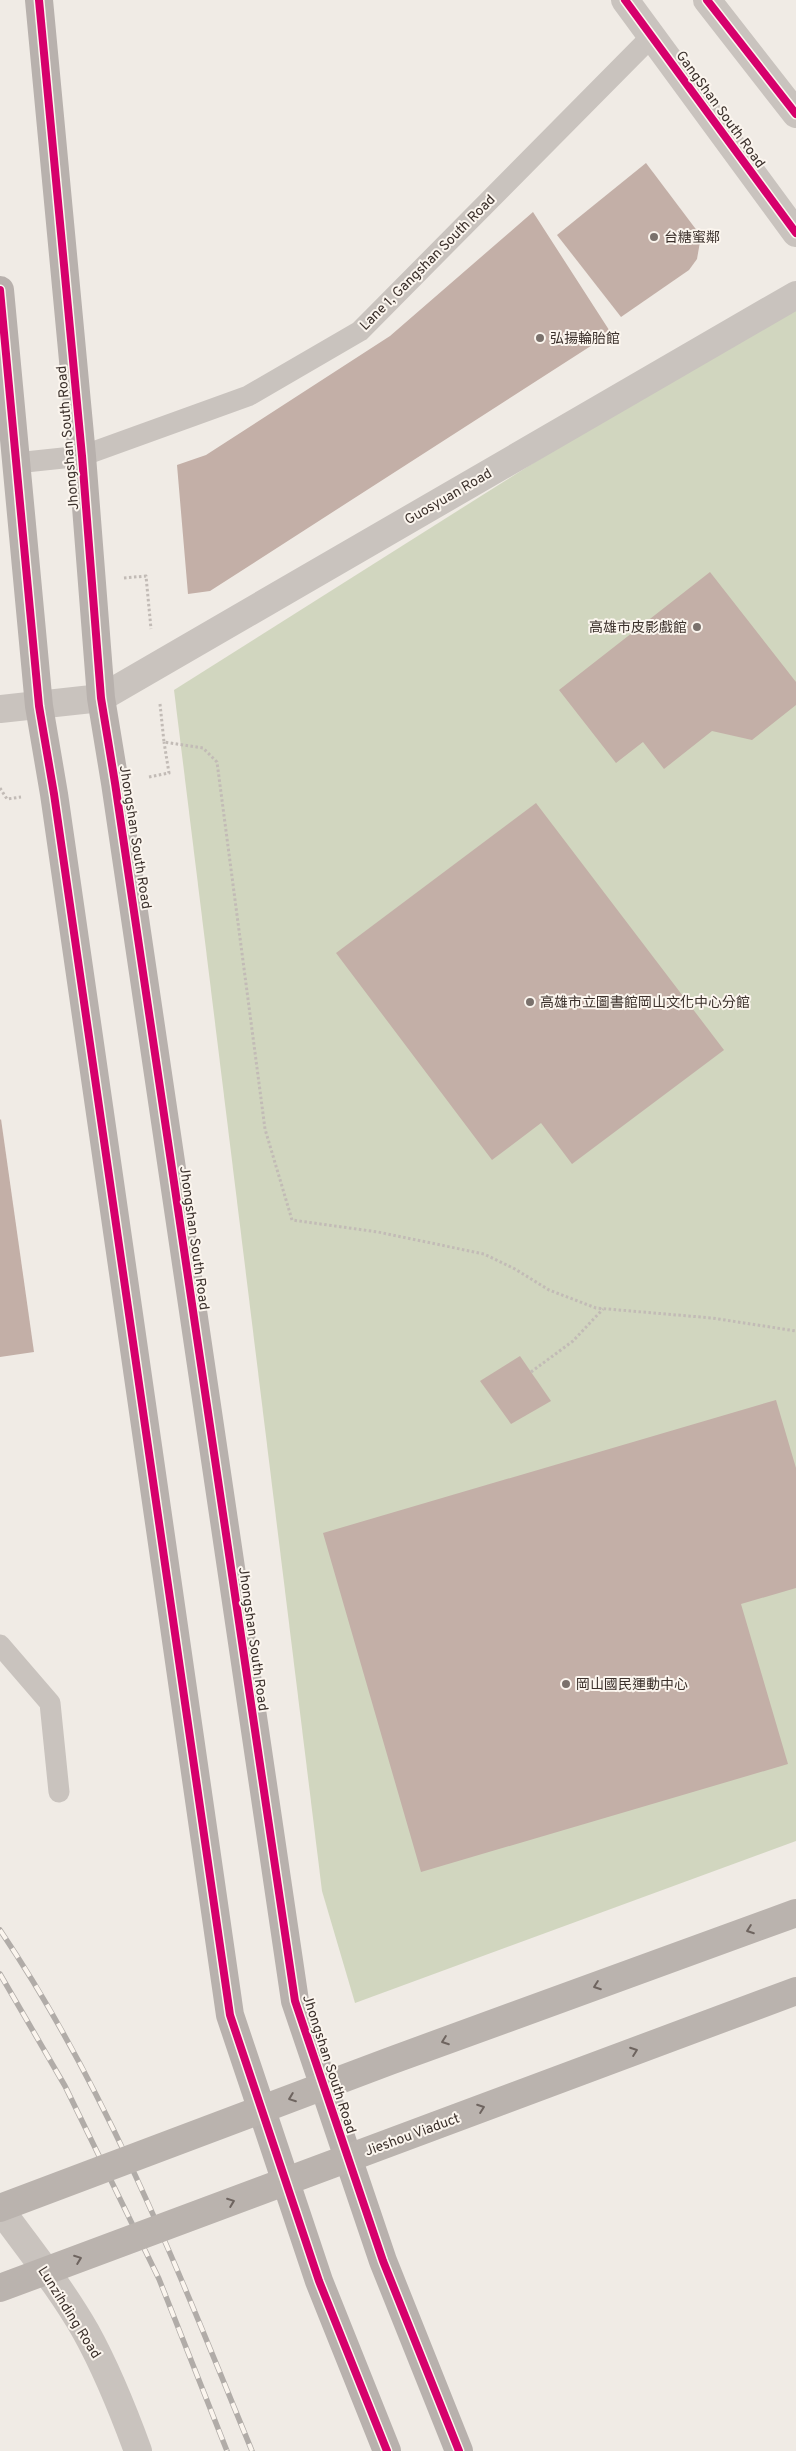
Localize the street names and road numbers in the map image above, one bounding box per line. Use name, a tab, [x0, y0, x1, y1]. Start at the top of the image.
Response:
street label: GangShan South Road	[672, 48, 768, 172]
street label: Lane 1, Gangshan South Road	[357, 192, 499, 334]
street label: Jhongshan South Road	[54, 365, 83, 511]
street label: Guosyuan Road	[402, 465, 495, 529]
street label: Jhongshan South Road	[115, 764, 154, 910]
street label: Jhongshan South Road	[175, 1165, 212, 1311]
street label: Jhongshan South Road	[234, 1566, 271, 1712]
street label: Jhongshan South Road	[298, 1993, 359, 2136]
street label: Jieshou Viaduct	[363, 2110, 462, 2160]
street label: Lunzihding Road	[34, 2264, 104, 2362]

